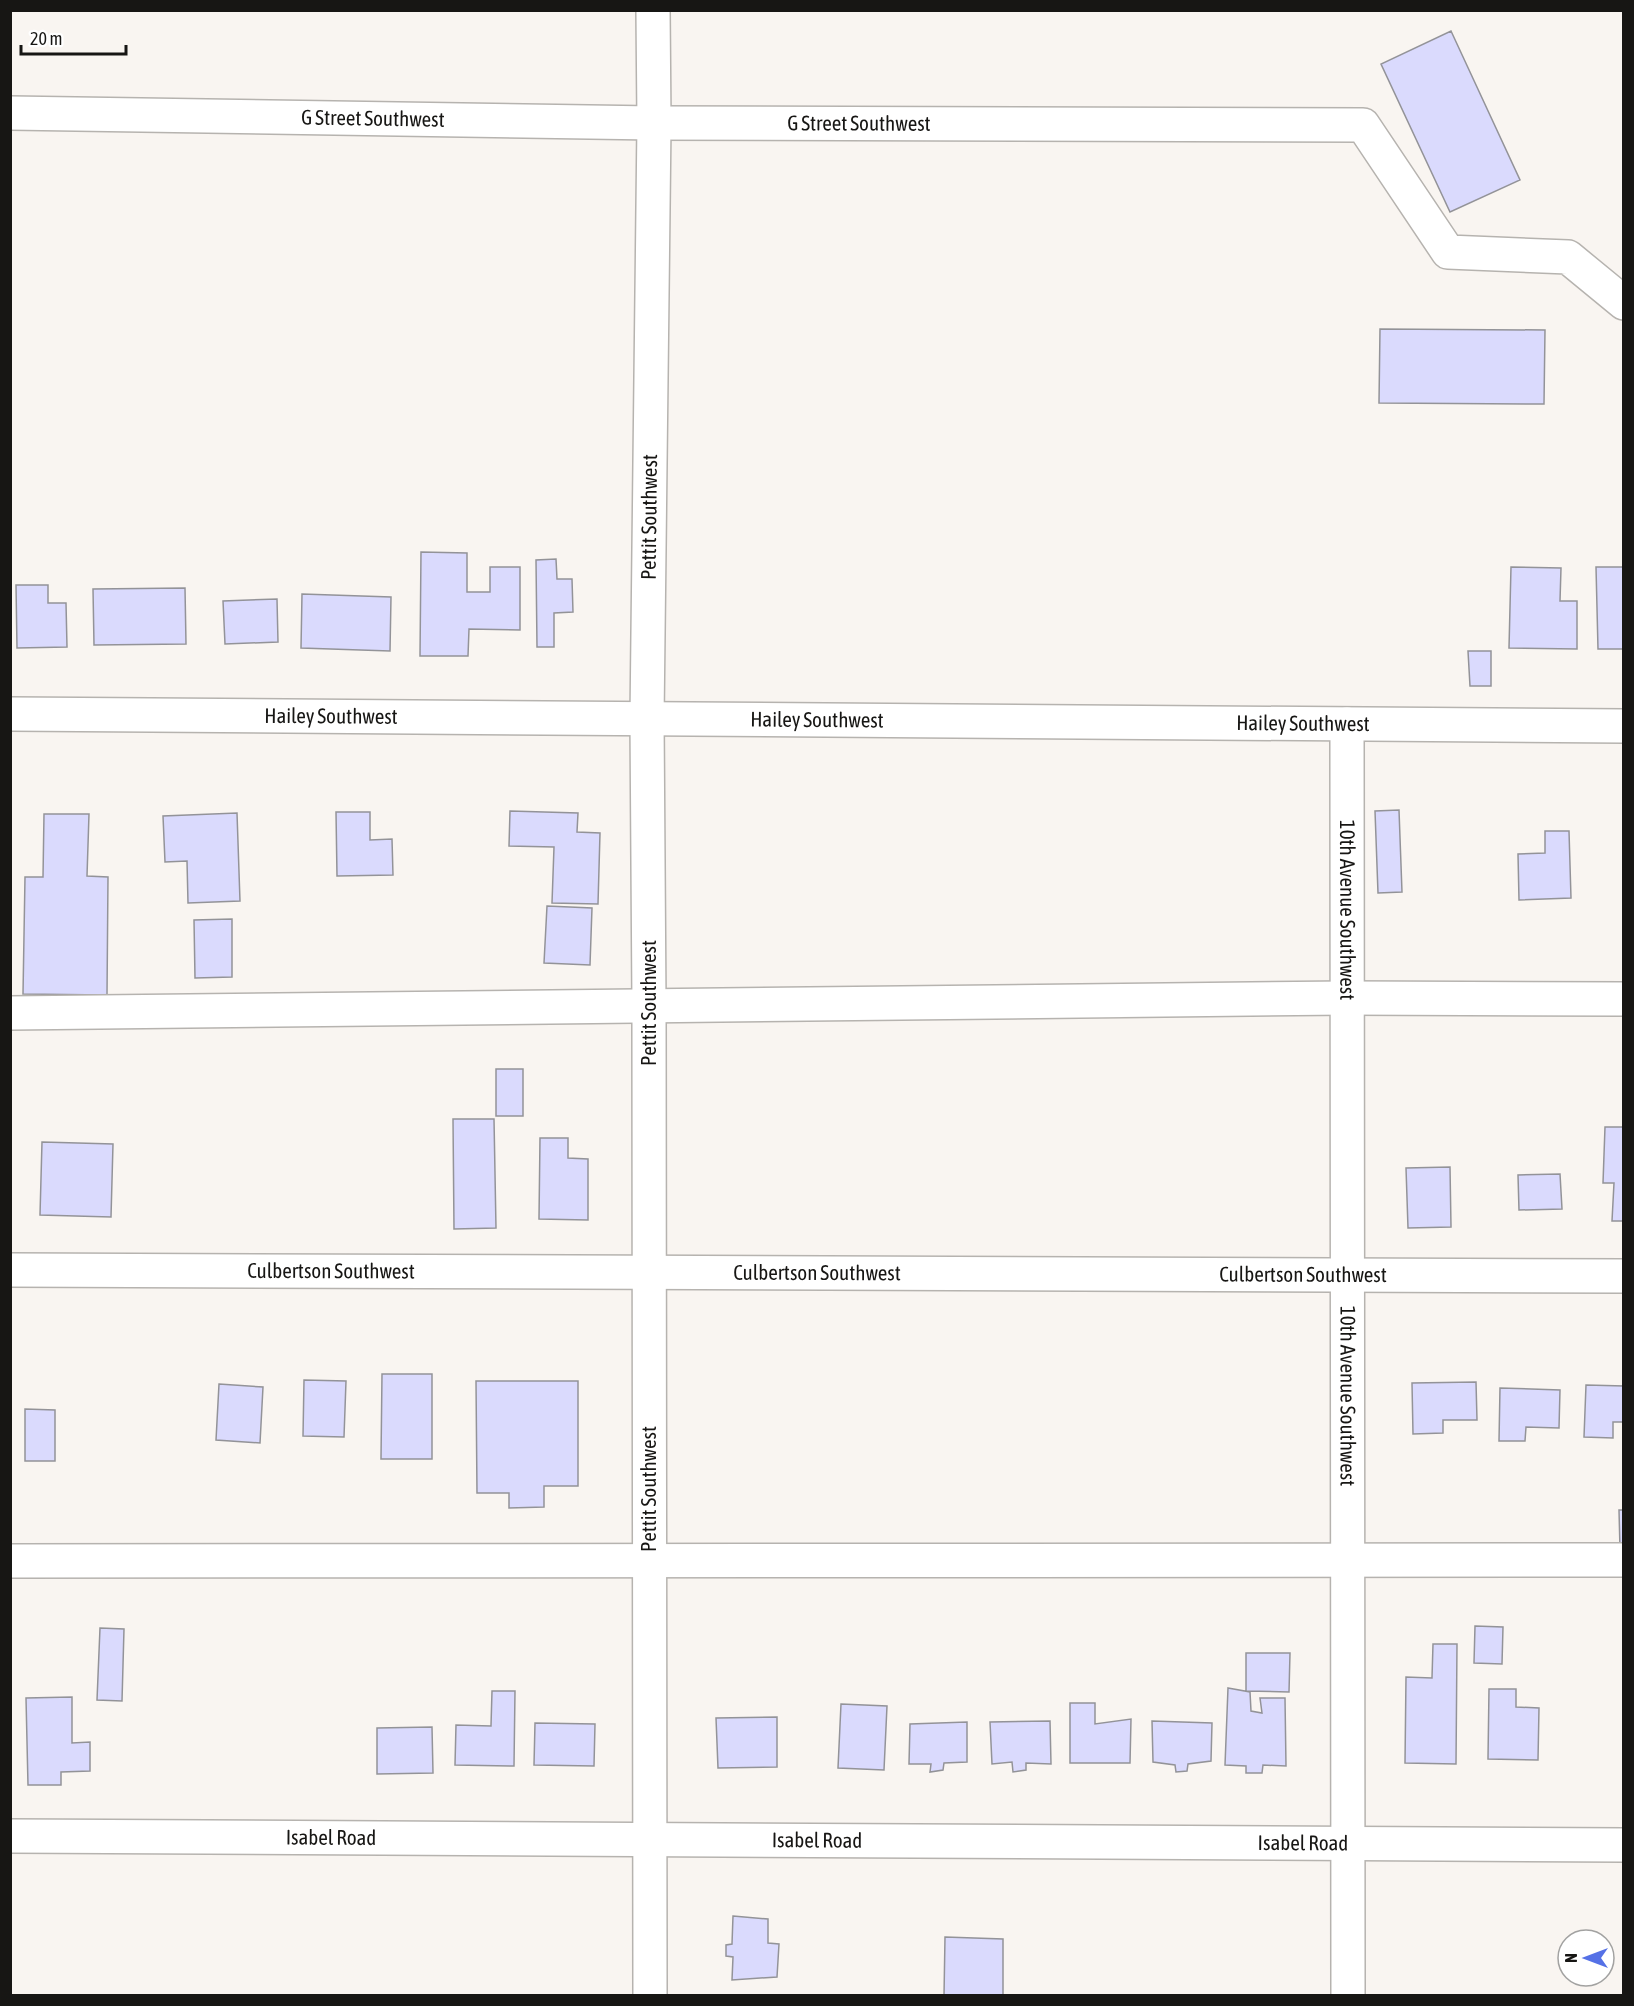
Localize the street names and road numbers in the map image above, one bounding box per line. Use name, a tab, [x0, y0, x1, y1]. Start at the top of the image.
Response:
street label: G Street Southwest	[301, 105, 445, 131]
street label: G Street Southwest	[787, 110, 931, 135]
street label: Pettit Southwest	[636, 454, 661, 580]
street label: Hailey Southwest	[264, 703, 398, 728]
street label: Hailey Southwest	[750, 707, 884, 731]
street label: Hailey Southwest	[1236, 710, 1370, 735]
street label: 10th Avenue Southwest	[1336, 820, 1360, 1000]
street label: Pettit Southwest	[636, 940, 660, 1066]
street label: Culbertson Southwest	[247, 1258, 415, 1283]
street label: Culbertson Southwest	[733, 1260, 901, 1284]
street label: Culbertson Southwest	[1219, 1261, 1387, 1286]
street label: 10th Avenue Southwest	[1336, 1306, 1361, 1486]
street label: Pettit Southwest	[636, 1426, 660, 1552]
street label: Isabel Road	[286, 1825, 376, 1849]
street label: Isabel Road	[772, 1827, 862, 1852]
street label: Isabel Road	[1258, 1830, 1348, 1854]

